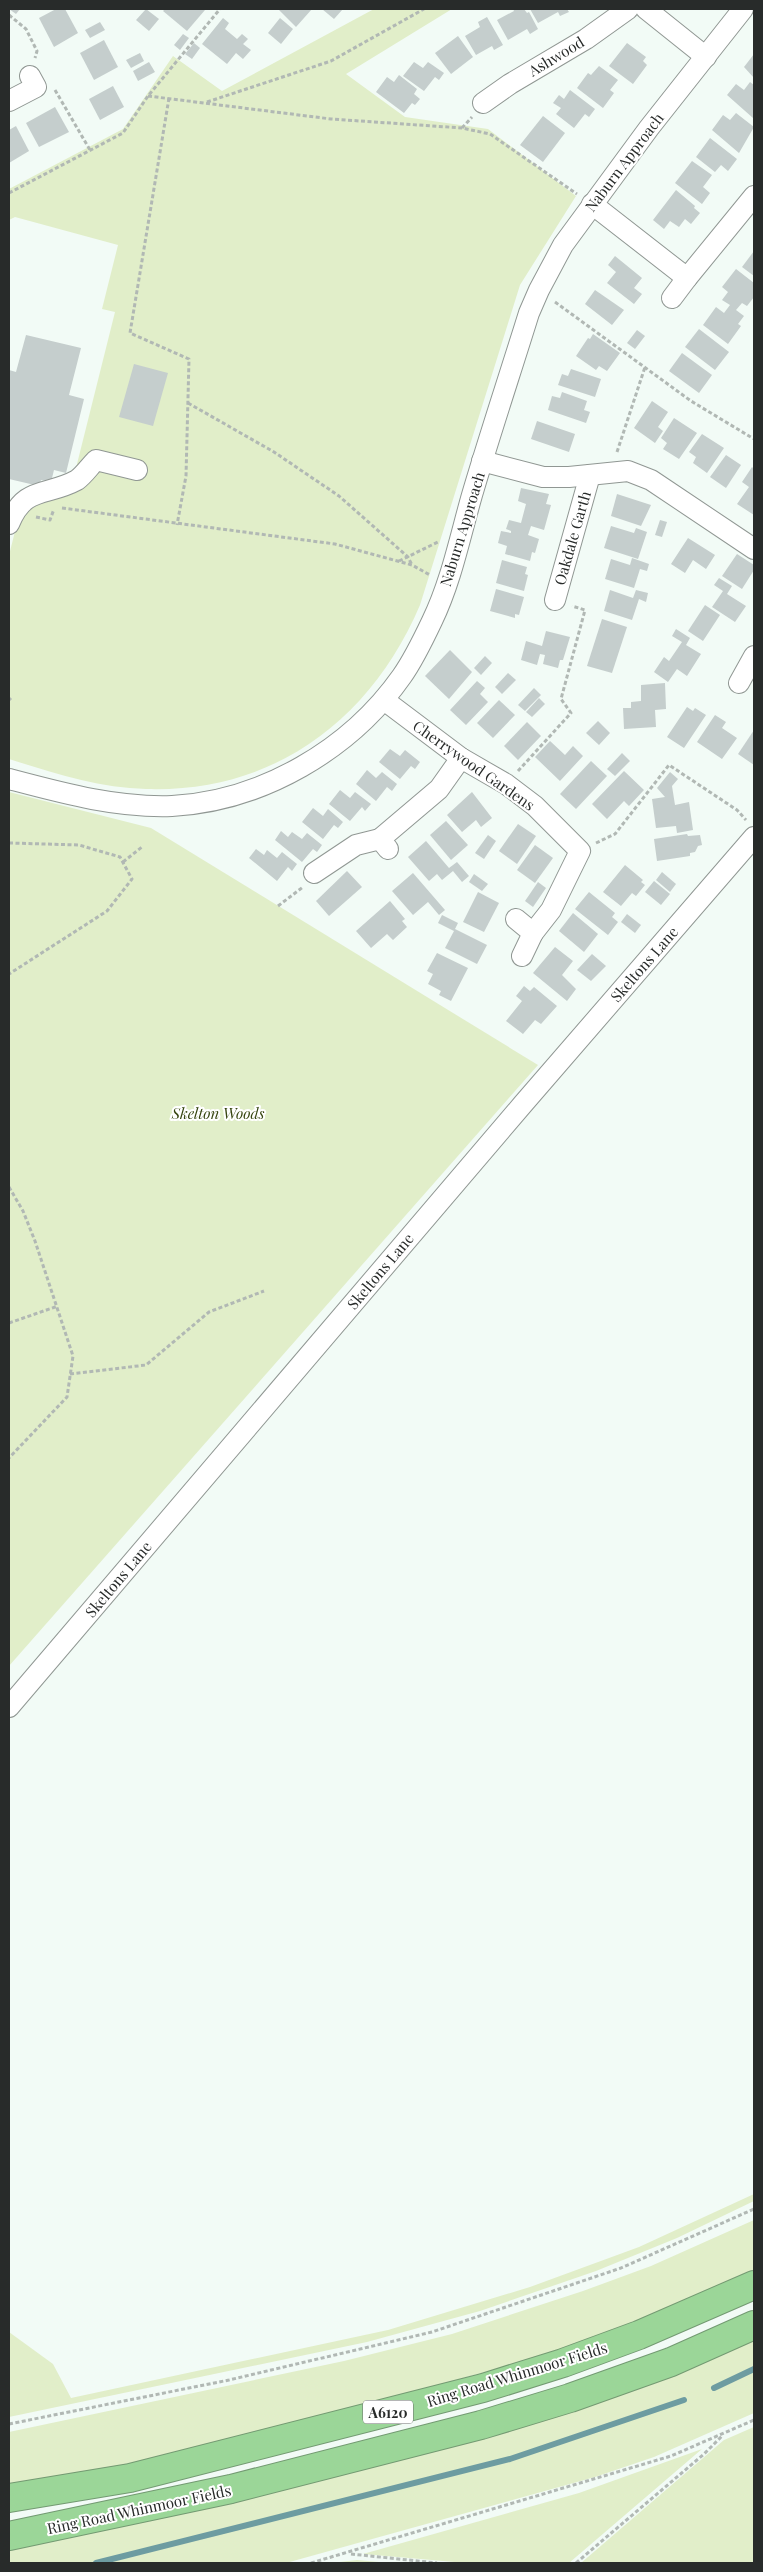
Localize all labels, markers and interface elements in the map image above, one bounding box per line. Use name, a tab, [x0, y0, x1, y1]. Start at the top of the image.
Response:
street label: Ashwood	[524, 31, 588, 81]
street label: Naburn Approach	[580, 108, 668, 215]
street label: Naburn Approach	[435, 469, 489, 589]
street label: Oakdale Garth	[549, 489, 595, 587]
street label: Cherrywood Gardens	[409, 715, 539, 815]
street label: Skeltons Lane	[606, 922, 682, 1006]
park label: Skelton Woods	[171, 1103, 265, 1123]
street label: Skeltons Lane	[342, 1229, 418, 1313]
street label: Skeltons Lane	[80, 1537, 156, 1621]
street label: Ring Road Whinmoor Fields	[424, 2337, 610, 2411]
road number: A6120	[363, 2400, 413, 2424]
street label: Ring Road Whinmoor Fields	[45, 2480, 233, 2538]

